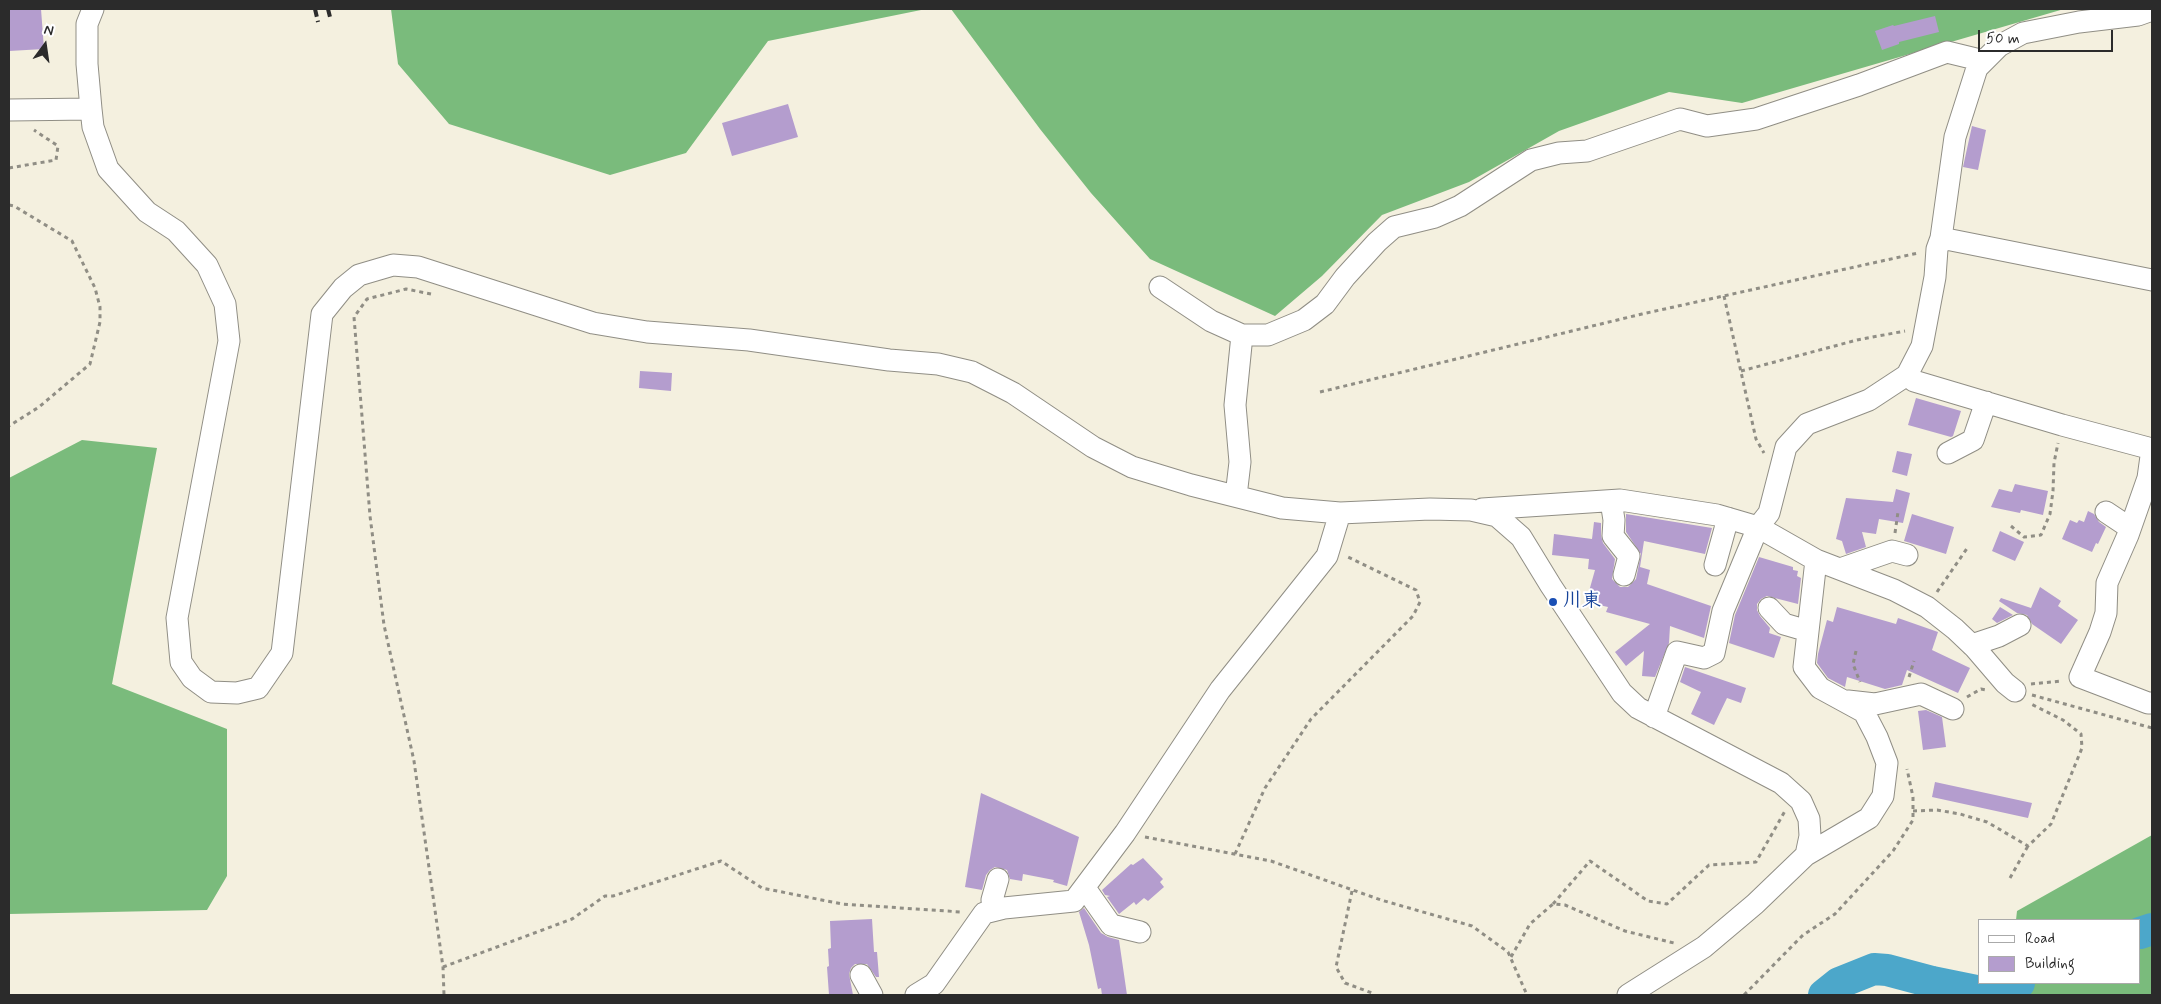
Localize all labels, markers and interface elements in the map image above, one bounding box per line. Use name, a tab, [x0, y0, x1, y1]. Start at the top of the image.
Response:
north arrow	[20, 20, 70, 70]
scale bar	[1981, 20, 2116, 52]
text: N	[42, 21, 55, 40]
text: 50 m	[1986, 29, 2020, 49]
place label: 川東	[1563, 591, 1601, 613]
marker: 川東	[1547, 596, 1559, 608]
legend	[1978, 919, 2141, 984]
text: Road	[2025, 929, 2055, 949]
text: Building	[2025, 954, 2075, 974]

